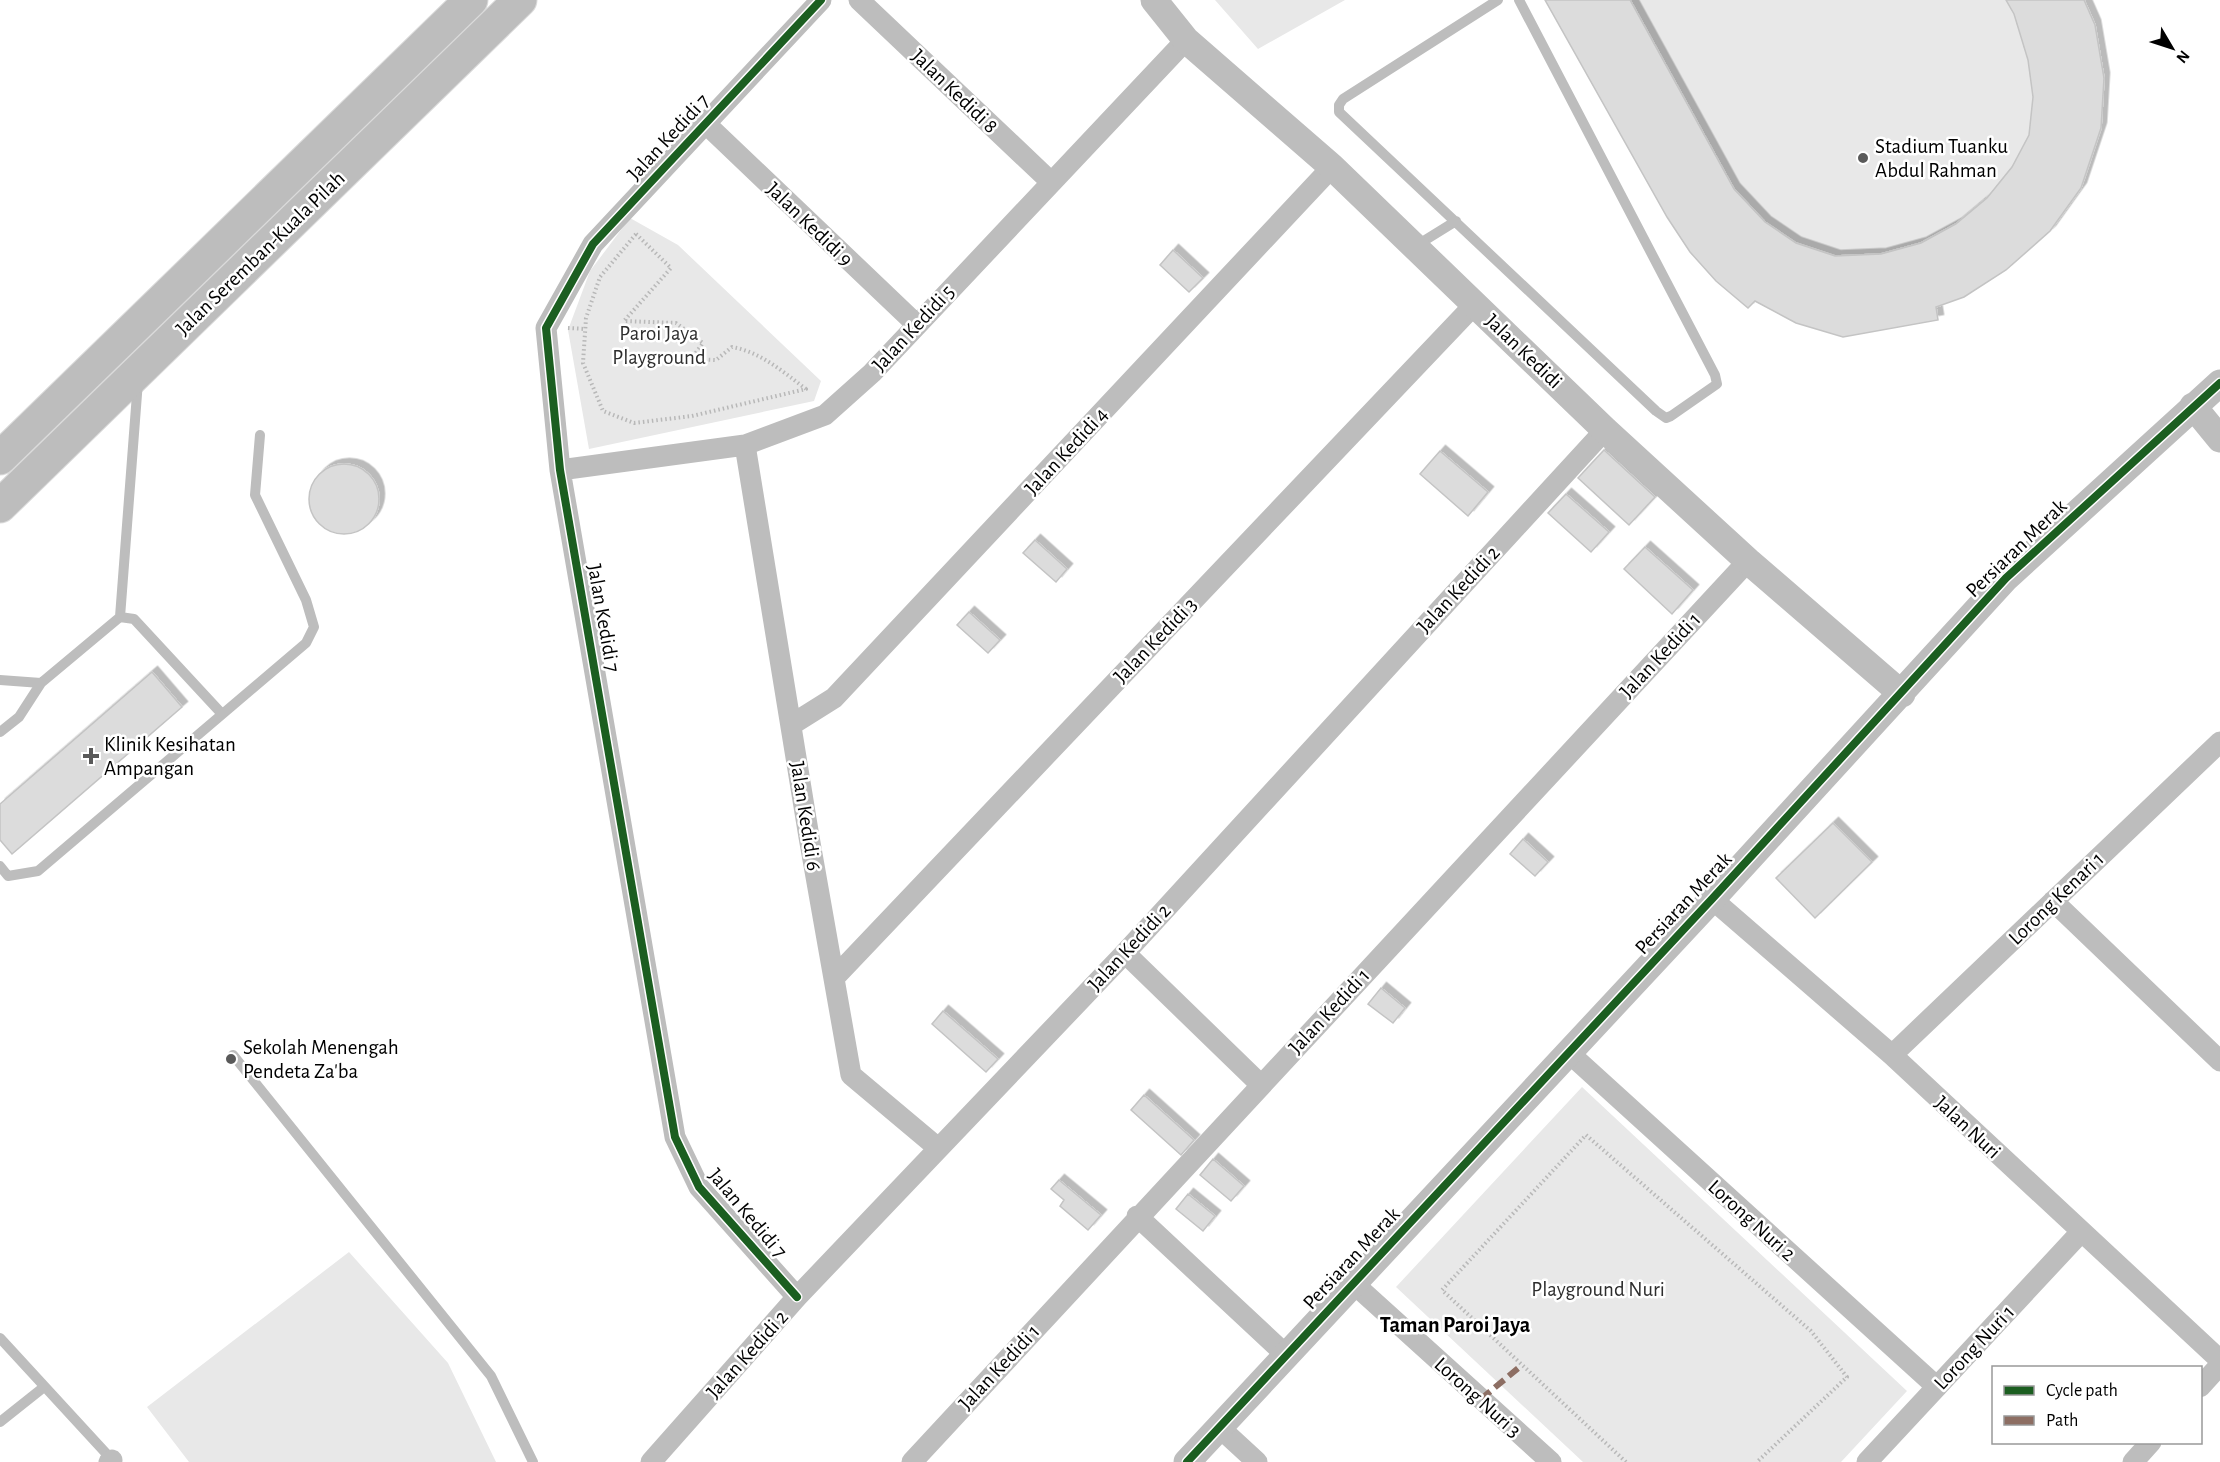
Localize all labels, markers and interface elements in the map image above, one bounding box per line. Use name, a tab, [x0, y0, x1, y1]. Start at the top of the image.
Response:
north arrow	[2142, 18, 2202, 78]
street label: Jalan Kedidi 8	[908, 45, 1002, 137]
text: N	[2173, 47, 2193, 66]
street label: Jalan Kedidi 7	[623, 90, 714, 185]
place label: Stadium Tuanku Abdul Rahman	[1875, 136, 2008, 181]
marker: Stadium Tuanku Abdul Rahman	[1856, 151, 1870, 165]
street label: Jalan Seremban-Kuala Pilah	[172, 167, 349, 339]
street label: Jalan Kedidi 9	[763, 178, 857, 270]
street label: Jalan Kedidi 5	[868, 281, 958, 376]
street label: Jalan Kedidi	[1481, 310, 1566, 393]
park label: Paroi Jaya Playground	[612, 323, 706, 368]
street label: Jalan Kedidi 4	[1021, 404, 1112, 499]
street label: Persiaran Merak	[1962, 495, 2071, 601]
street label: Jalan Kedidi 2	[1413, 542, 1504, 637]
street label: Jalan Kedidi 7	[584, 562, 623, 674]
street label: Jalan Kedidi 3	[1110, 594, 1201, 687]
street label: Jalan Kedidi 1	[1616, 609, 1705, 702]
place label: Klinik Kesihatan Ampangan	[104, 734, 236, 779]
marker: Klinik Kesihatan Ampangan	[82, 747, 100, 765]
street label: Jalan Kedidi 6	[786, 760, 825, 872]
street label: Persiaran Merak	[1631, 848, 1736, 958]
street label: Lorong Kenari 1	[2005, 848, 2108, 949]
street label: Jalan Kedidi 2	[1084, 900, 1175, 995]
street label: Jalan Kedidi 1	[1285, 965, 1374, 1058]
place label: Sekolah Menengah Pendeta Za'ba	[243, 1037, 399, 1082]
marker: Sekolah Menengah Pendeta Za'ba	[224, 1052, 238, 1066]
street label: Jalan Nuri	[1931, 1092, 2005, 1163]
street label: Jalan Kedidi 7	[704, 1165, 791, 1262]
street label: Lorong Nuri 2	[1704, 1176, 1799, 1265]
street label: Persiaran Merak	[1299, 1203, 1404, 1313]
park label: Playground Nuri	[1531, 1279, 1665, 1300]
street label: Lorong Nuri 1	[1930, 1301, 2019, 1394]
street label: Jalan Kedidi 2	[703, 1306, 792, 1402]
district label: Taman Paroi Jaya	[1380, 1314, 1531, 1337]
street label: Jalan Kedidi 1	[955, 1321, 1044, 1414]
street label: Lorong Nuri 3	[1430, 1353, 1525, 1441]
legend	[1992, 1366, 2202, 1444]
text: Cycle path	[2046, 1382, 2118, 1400]
text: Path	[2046, 1412, 2078, 1430]

